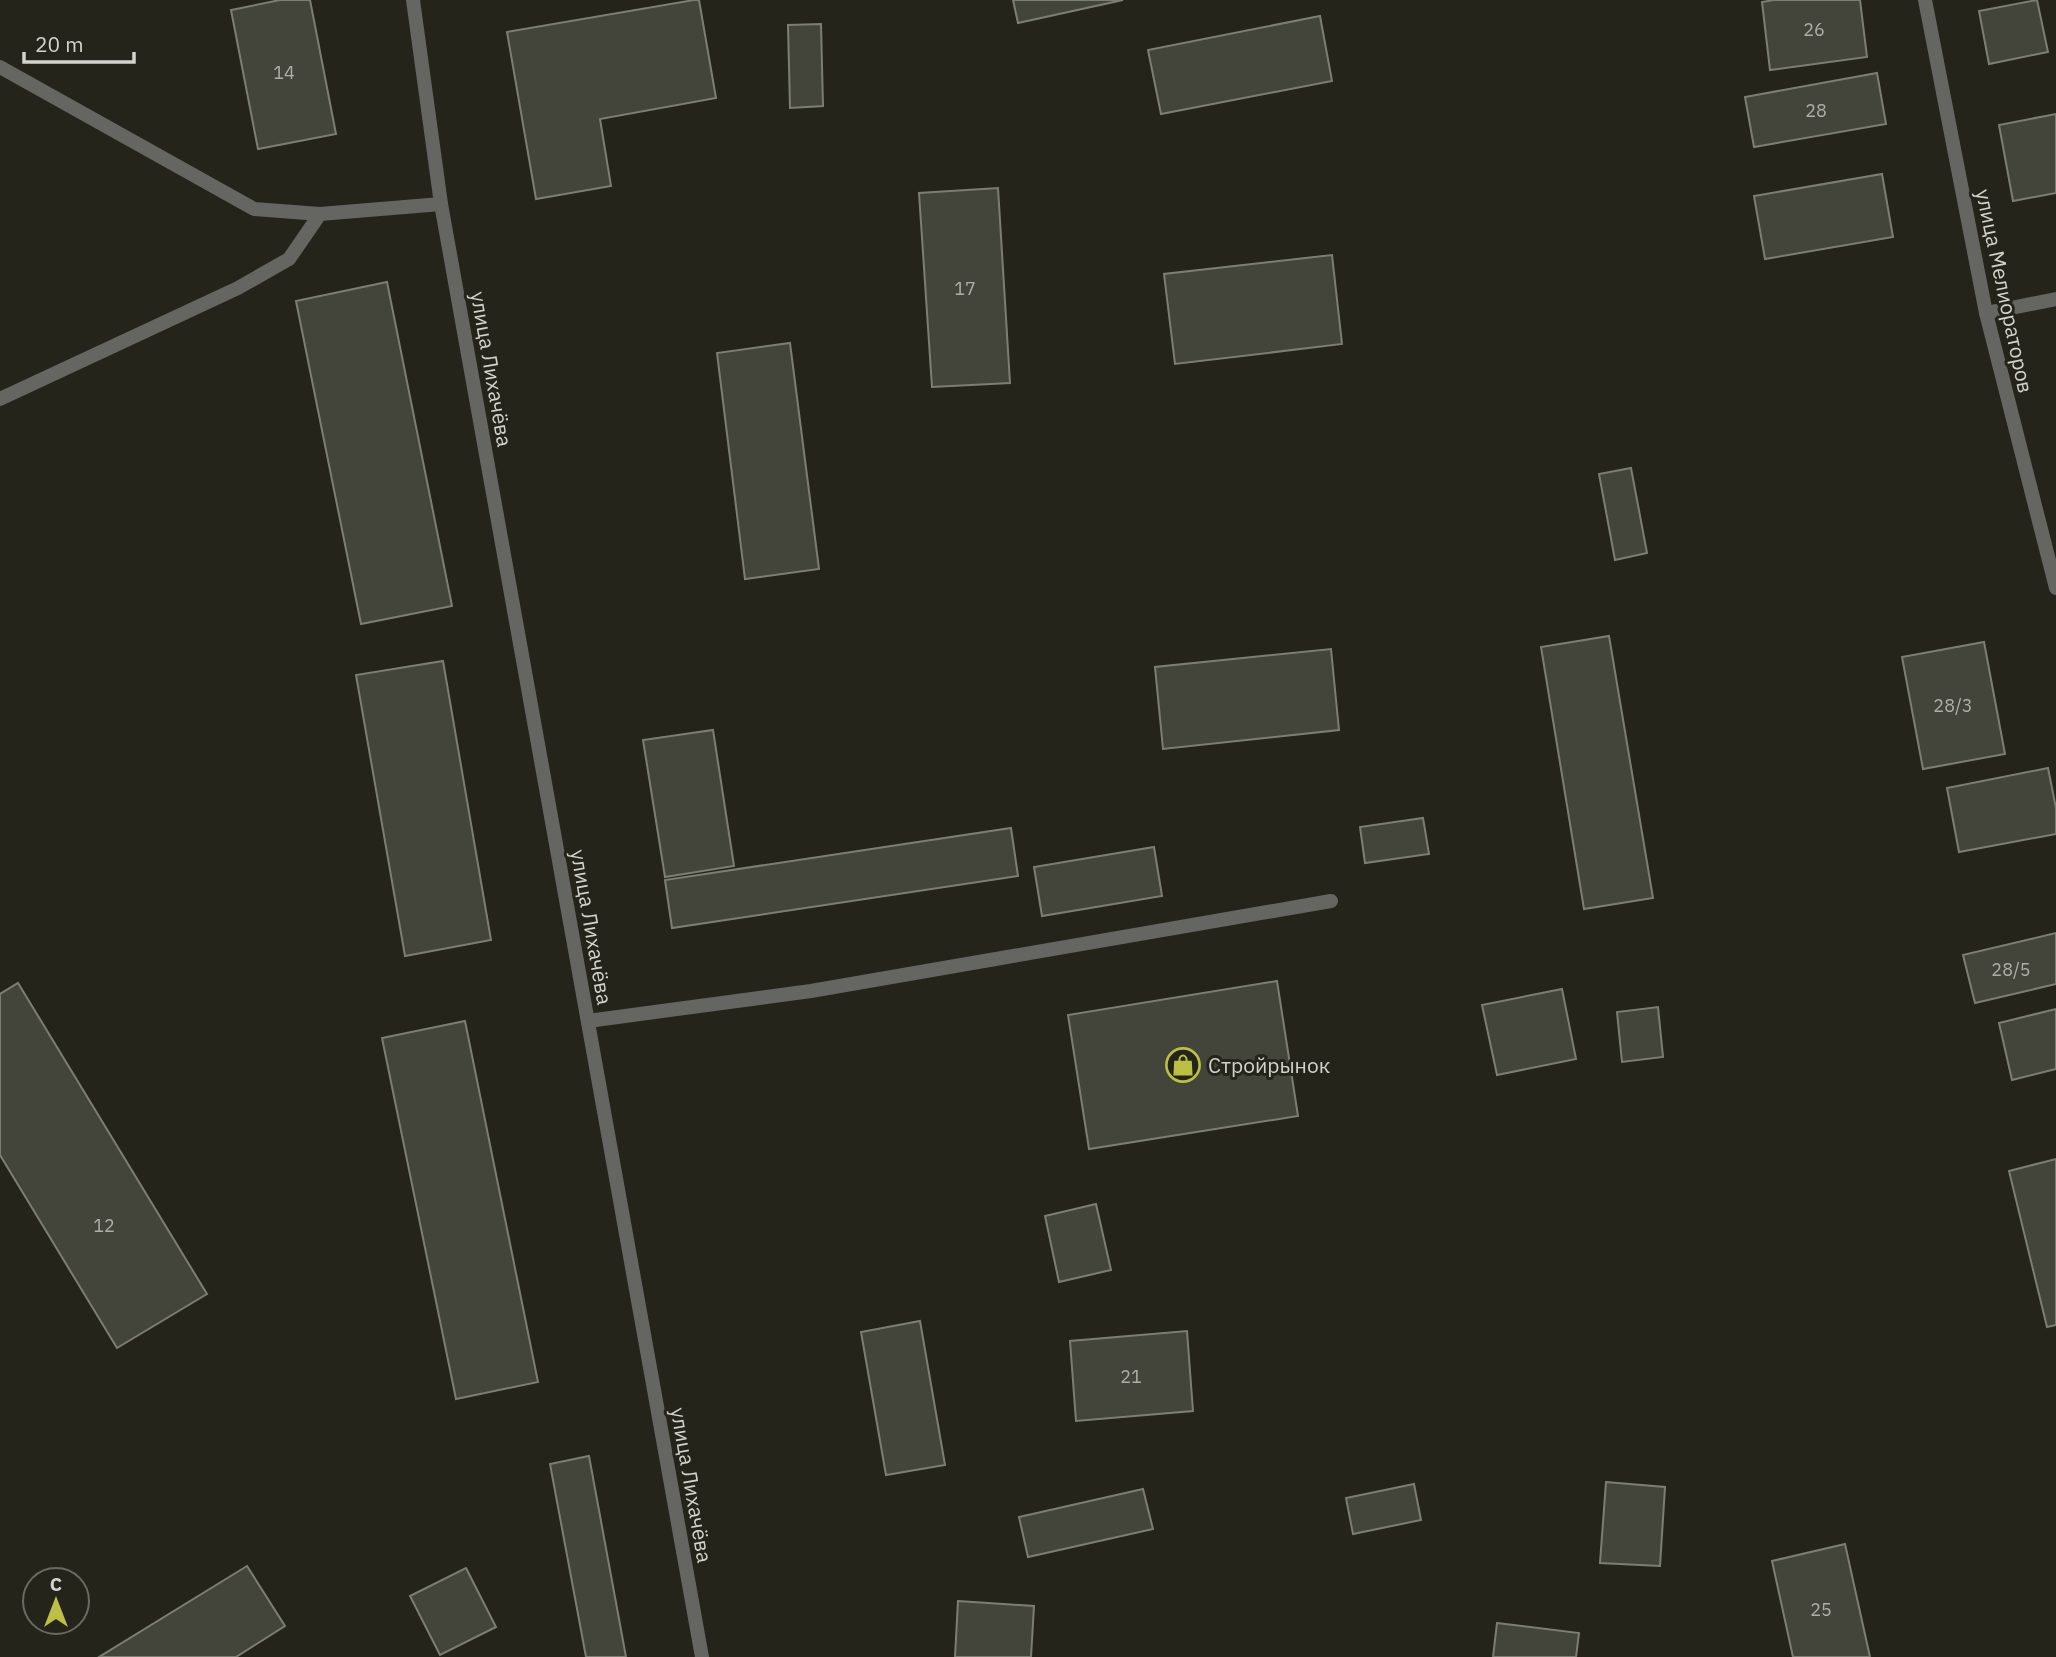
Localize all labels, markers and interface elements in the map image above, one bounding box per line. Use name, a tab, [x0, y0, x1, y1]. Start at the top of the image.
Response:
house number: 26	[1803, 18, 1825, 41]
scale bar	[24, 21, 135, 65]
text: 20 m	[35, 30, 84, 58]
house number: 14	[273, 61, 295, 84]
house number: 28	[1805, 99, 1827, 122]
street label: улица Мелиораторов	[1970, 186, 2040, 396]
house number: 17	[954, 277, 976, 300]
street label: улица Лихачёва	[465, 289, 519, 449]
house number: 28/3	[1933, 694, 1973, 717]
street label: улица Лихачёва	[565, 847, 619, 1007]
house number: 28/5	[1991, 958, 2031, 981]
shop icon: Стройрынок	[1164, 1046, 1202, 1084]
place label: Стройрынок	[1208, 1051, 1330, 1079]
house number: 12	[93, 1214, 115, 1237]
house number: 21	[1120, 1365, 1142, 1388]
street label: улица Лихачёва	[665, 1405, 719, 1565]
north arrow	[21, 1566, 91, 1636]
text: С	[50, 1572, 62, 1596]
house number: 25	[1810, 1598, 1832, 1621]

